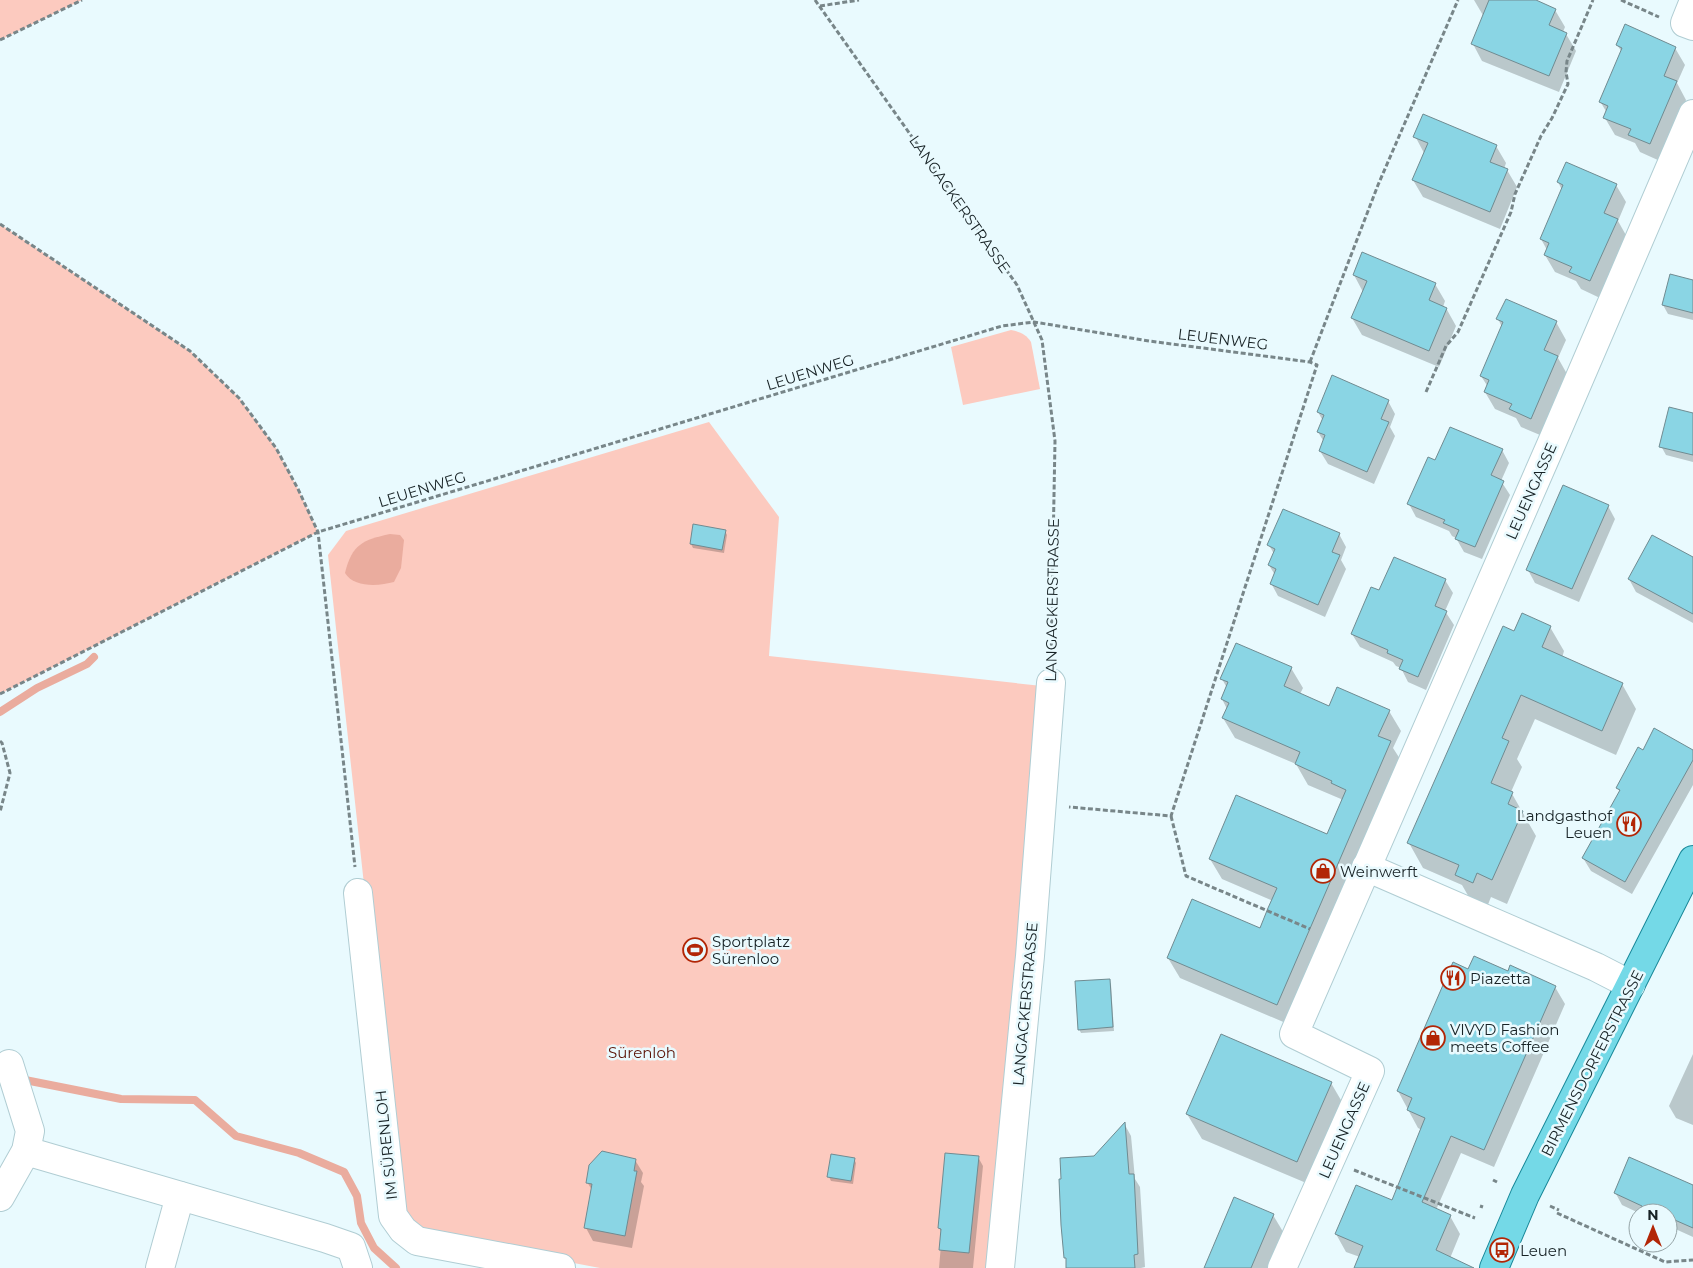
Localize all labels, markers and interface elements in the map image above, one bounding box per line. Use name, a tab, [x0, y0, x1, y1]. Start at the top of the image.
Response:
street label: LANGACKERSTRASSE	[905, 131, 1015, 277]
street label: LEUENWEG	[1177, 324, 1269, 354]
street label: LEUENWEG	[764, 350, 856, 394]
street label: LEUENGASSE	[1501, 440, 1561, 542]
street label: LEUENWEG	[376, 467, 468, 511]
street label: LANGACKERSTRASSE	[1041, 518, 1063, 682]
place label: Landgasthof Leuen	[1517, 806, 1613, 842]
restaurant icon: Landgasthof Leuen	[1616, 811, 1642, 837]
shop icon: Weinwerft	[1310, 858, 1336, 884]
place label: Weinwerft	[1340, 862, 1418, 881]
street label: LANGACKERSTRASSE	[1008, 922, 1042, 1086]
place label: Sportplatz Sürenloo	[712, 932, 790, 968]
sports icon: Sportplatz Sürenloo	[682, 937, 708, 963]
restaurant icon: Piazetta	[1440, 965, 1466, 991]
street label: BIRMENSDORFERSTRASSE	[1537, 967, 1647, 1159]
place label: Piazetta	[1470, 969, 1531, 988]
place label: VIVYD Fashion meets Coffee	[1450, 1020, 1560, 1056]
shop icon: VIVYD Fashion meets Coffee	[1420, 1025, 1446, 1051]
park label: Sürenloh	[608, 1043, 676, 1062]
street label: LEUENGASSE	[1314, 1079, 1374, 1181]
street label: IM SÜRENLOH	[371, 1089, 401, 1201]
north arrow	[1628, 1203, 1678, 1253]
text: N	[1647, 1206, 1659, 1224]
bus stop icon: Leuen	[1489, 1237, 1515, 1263]
place label: Leuen	[1520, 1241, 1567, 1260]

